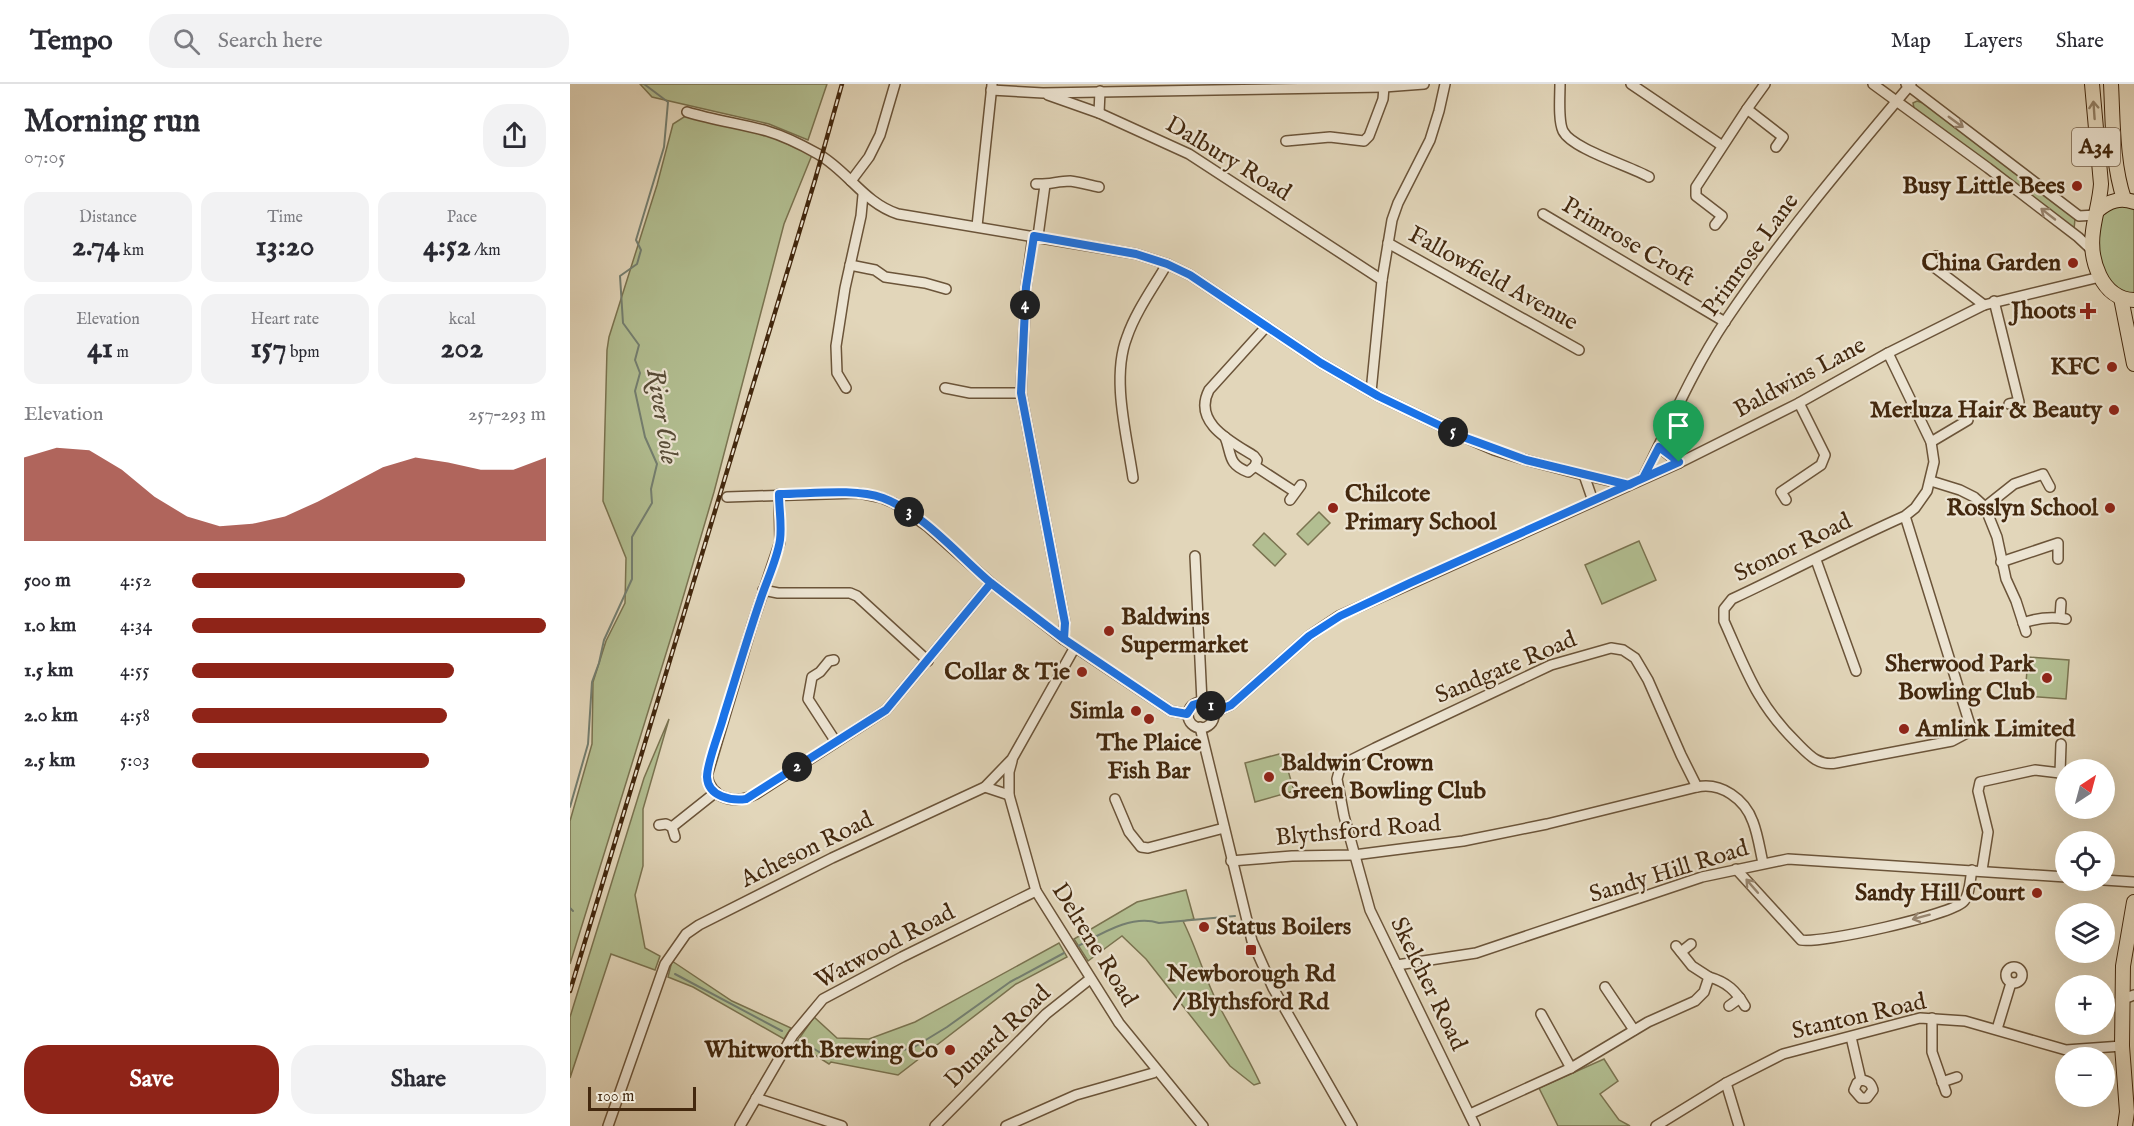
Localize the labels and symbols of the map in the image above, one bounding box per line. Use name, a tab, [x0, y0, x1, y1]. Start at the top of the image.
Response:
one-way arrow	[2088, 100, 2099, 120]
street label: Dalbury Road	[1159, 109, 1297, 209]
one-way arrow	[1948, 115, 1964, 128]
road number: A34	[2072, 128, 2120, 166]
place label: Busy Little Bees	[1902, 171, 2066, 202]
marker: Busy Little Bees	[2070, 179, 2084, 193]
street label: Primrose Lane	[1696, 187, 1806, 323]
street label: Primrose Croft	[1556, 190, 1700, 294]
one-way arrow	[2040, 208, 2056, 220]
street label: Fallowfield Avenue	[1403, 219, 1583, 339]
place label: China Garden	[1921, 248, 2061, 279]
marker: China Garden	[2066, 256, 2080, 270]
pin: 4	[1010, 290, 1040, 320]
place label: Jhoots	[2008, 296, 2077, 327]
marker: Jhoots	[2081, 304, 2095, 318]
street label: Baldwins Lane	[1729, 330, 1871, 426]
place label: KFC	[2050, 352, 2100, 383]
marker: KFC	[2105, 360, 2119, 374]
water label: River Cole	[638, 366, 686, 467]
place label: Merluza Hair & Beauty	[1870, 395, 2103, 426]
pin	[1653, 400, 1704, 462]
marker: Merluza Hair & Beauty	[2107, 403, 2121, 417]
pin: 5	[1438, 417, 1468, 447]
place label: Chilcote Primary School	[1345, 479, 1497, 538]
place label: Rosslyn School	[1946, 493, 2098, 524]
pin: 3	[894, 497, 924, 527]
marker: Chilcote Primary School	[1326, 501, 1340, 515]
marker: Rosslyn School	[2103, 501, 2117, 515]
street label: Stonor Road	[1729, 506, 1857, 590]
place label: Baldwins Supermarket	[1121, 602, 1249, 661]
marker: Baldwins Supermarket	[1102, 624, 1116, 638]
street label: Sandgate Road	[1431, 624, 1581, 712]
place label: Sherwood Park Bowling Club	[1885, 649, 2036, 708]
place label: Collar & Tie	[944, 657, 1070, 688]
marker: Collar & Tie	[1075, 665, 1089, 679]
marker: Sherwood Park Bowling Club	[2040, 671, 2054, 685]
pin: 1	[1196, 691, 1226, 721]
place label: Simla	[1070, 696, 1125, 727]
marker: Simla	[1129, 704, 1143, 718]
marker: The Plaice Fish Bar	[1142, 712, 1156, 726]
place label: Amlink Limited	[1915, 714, 2076, 745]
marker: Amlink Limited	[1897, 722, 1911, 736]
place label: The Plaice Fish Bar	[1096, 728, 1202, 787]
place label: Baldwin Crown Green Bowling Club	[1281, 748, 1486, 807]
pin: 2	[782, 752, 812, 782]
north arrow	[2055, 759, 2115, 819]
marker: Baldwin Crown Green Bowling Club	[1262, 770, 1276, 784]
street label: Acheson Road	[735, 804, 879, 896]
street label: Blythsford Road	[1274, 808, 1442, 854]
street label: Sandy Hill Road	[1586, 833, 1753, 911]
street label: Delrene Road	[1044, 877, 1144, 1013]
place label: Sandy Hill Court	[1855, 878, 2026, 909]
one-way arrow	[1745, 879, 1759, 894]
marker: Sandy Hill Court	[2030, 886, 2044, 900]
street label: Watwood Road	[810, 897, 960, 997]
place label: Status Boilers	[1216, 912, 1352, 943]
street label: Skelcher Road	[1382, 912, 1474, 1056]
one-way arrow	[1912, 912, 1931, 924]
marker: Status Boilers	[1197, 920, 1211, 934]
marker: Newborough Rd / Blythsford Rd	[1244, 943, 1258, 957]
place label: Newborough Rd / Blythsford Rd	[1166, 959, 1337, 1018]
street label: Dunard Road	[938, 978, 1058, 1095]
street label: Stanton Road	[1789, 986, 1929, 1048]
place label: Whitworth Brewing Co	[703, 1035, 938, 1066]
marker: Whitworth Brewing Co	[943, 1043, 957, 1057]
scale bar	[588, 1084, 696, 1112]

